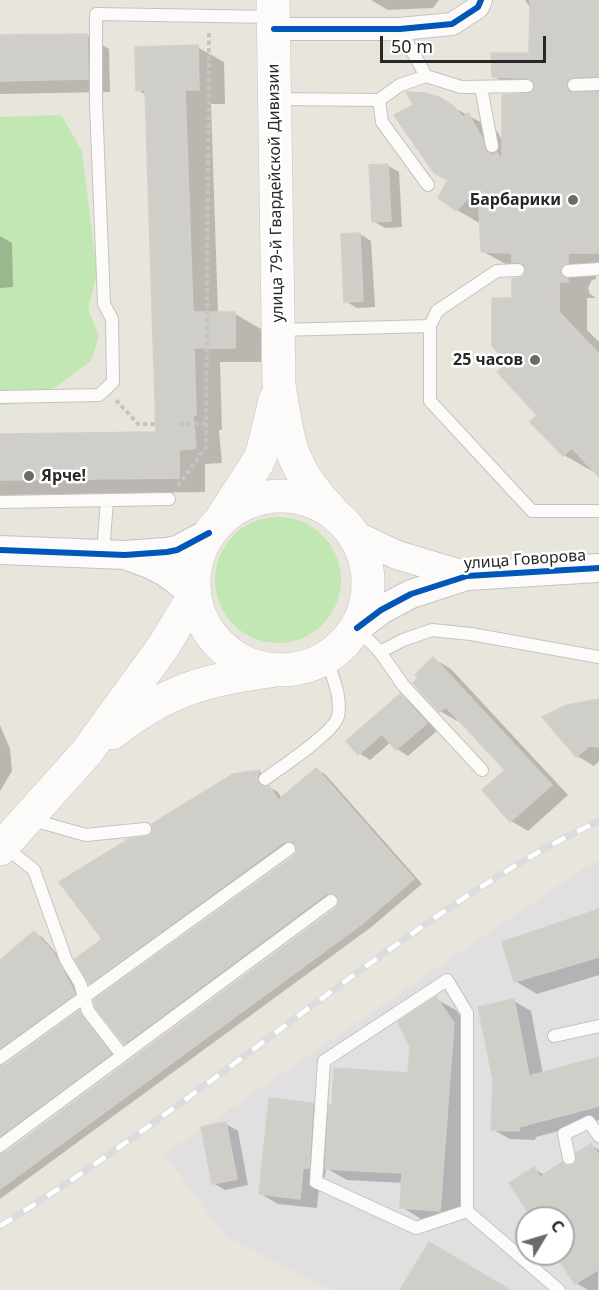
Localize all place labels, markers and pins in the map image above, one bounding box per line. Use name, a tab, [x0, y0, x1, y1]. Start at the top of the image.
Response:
place label: Барбарики	[470, 190, 561, 210]
marker: Барбарики	[566, 193, 580, 207]
place label: 25 часов	[453, 350, 523, 370]
marker: 25 часов	[528, 353, 542, 367]
place label: Ярче!	[41, 466, 86, 486]
marker: Ярче!	[22, 469, 36, 483]

